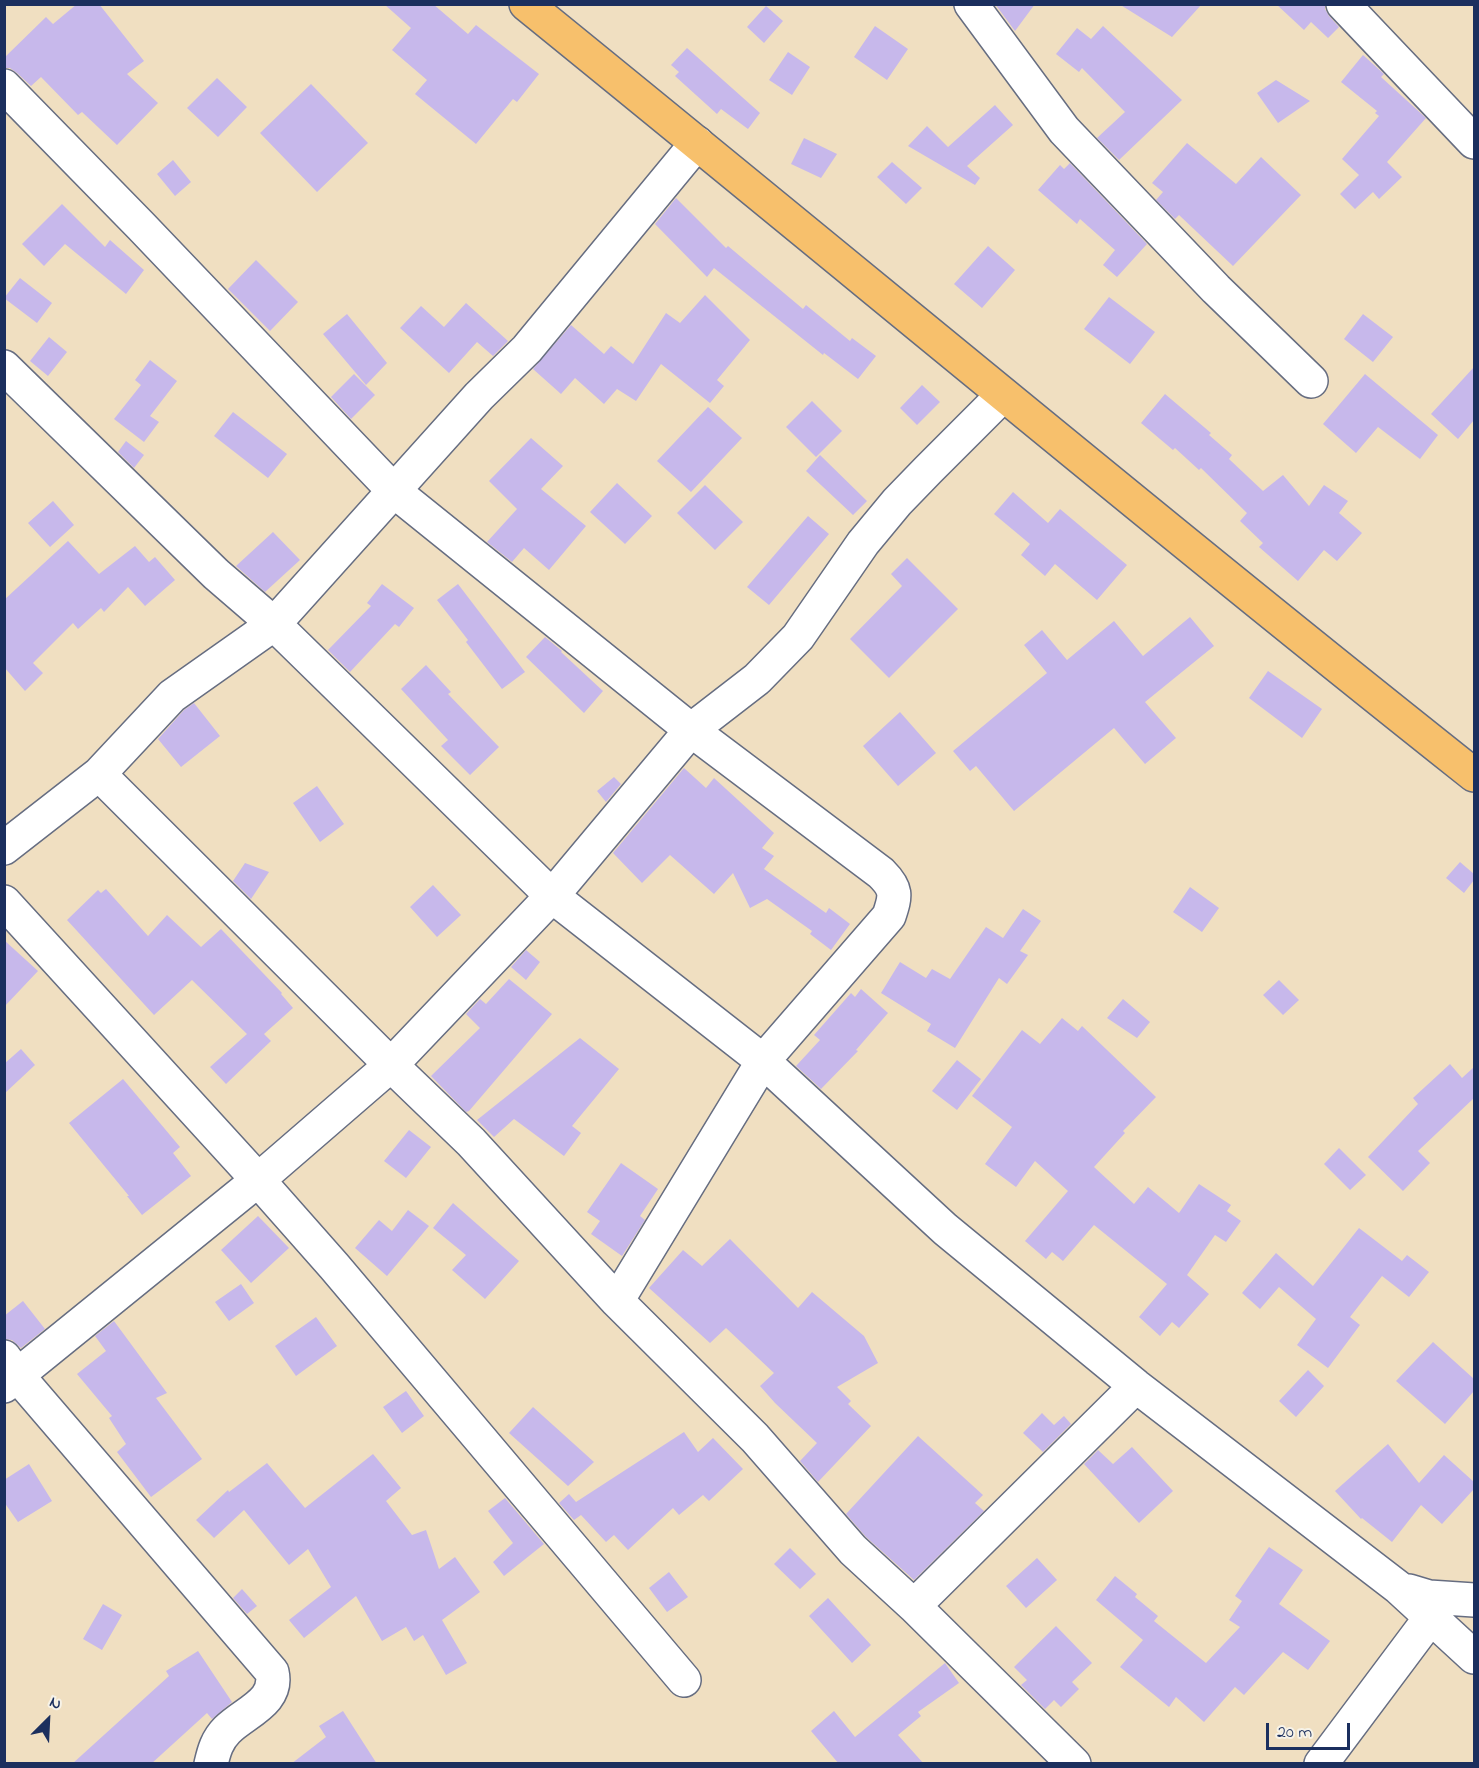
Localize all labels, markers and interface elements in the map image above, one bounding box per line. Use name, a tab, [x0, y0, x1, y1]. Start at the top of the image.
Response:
north arrow	[18, 1690, 78, 1750]
text: N	[46, 1690, 65, 1717]
scale bar	[1269, 1711, 1353, 1749]
text: 20 m	[1277, 1720, 1312, 1746]

